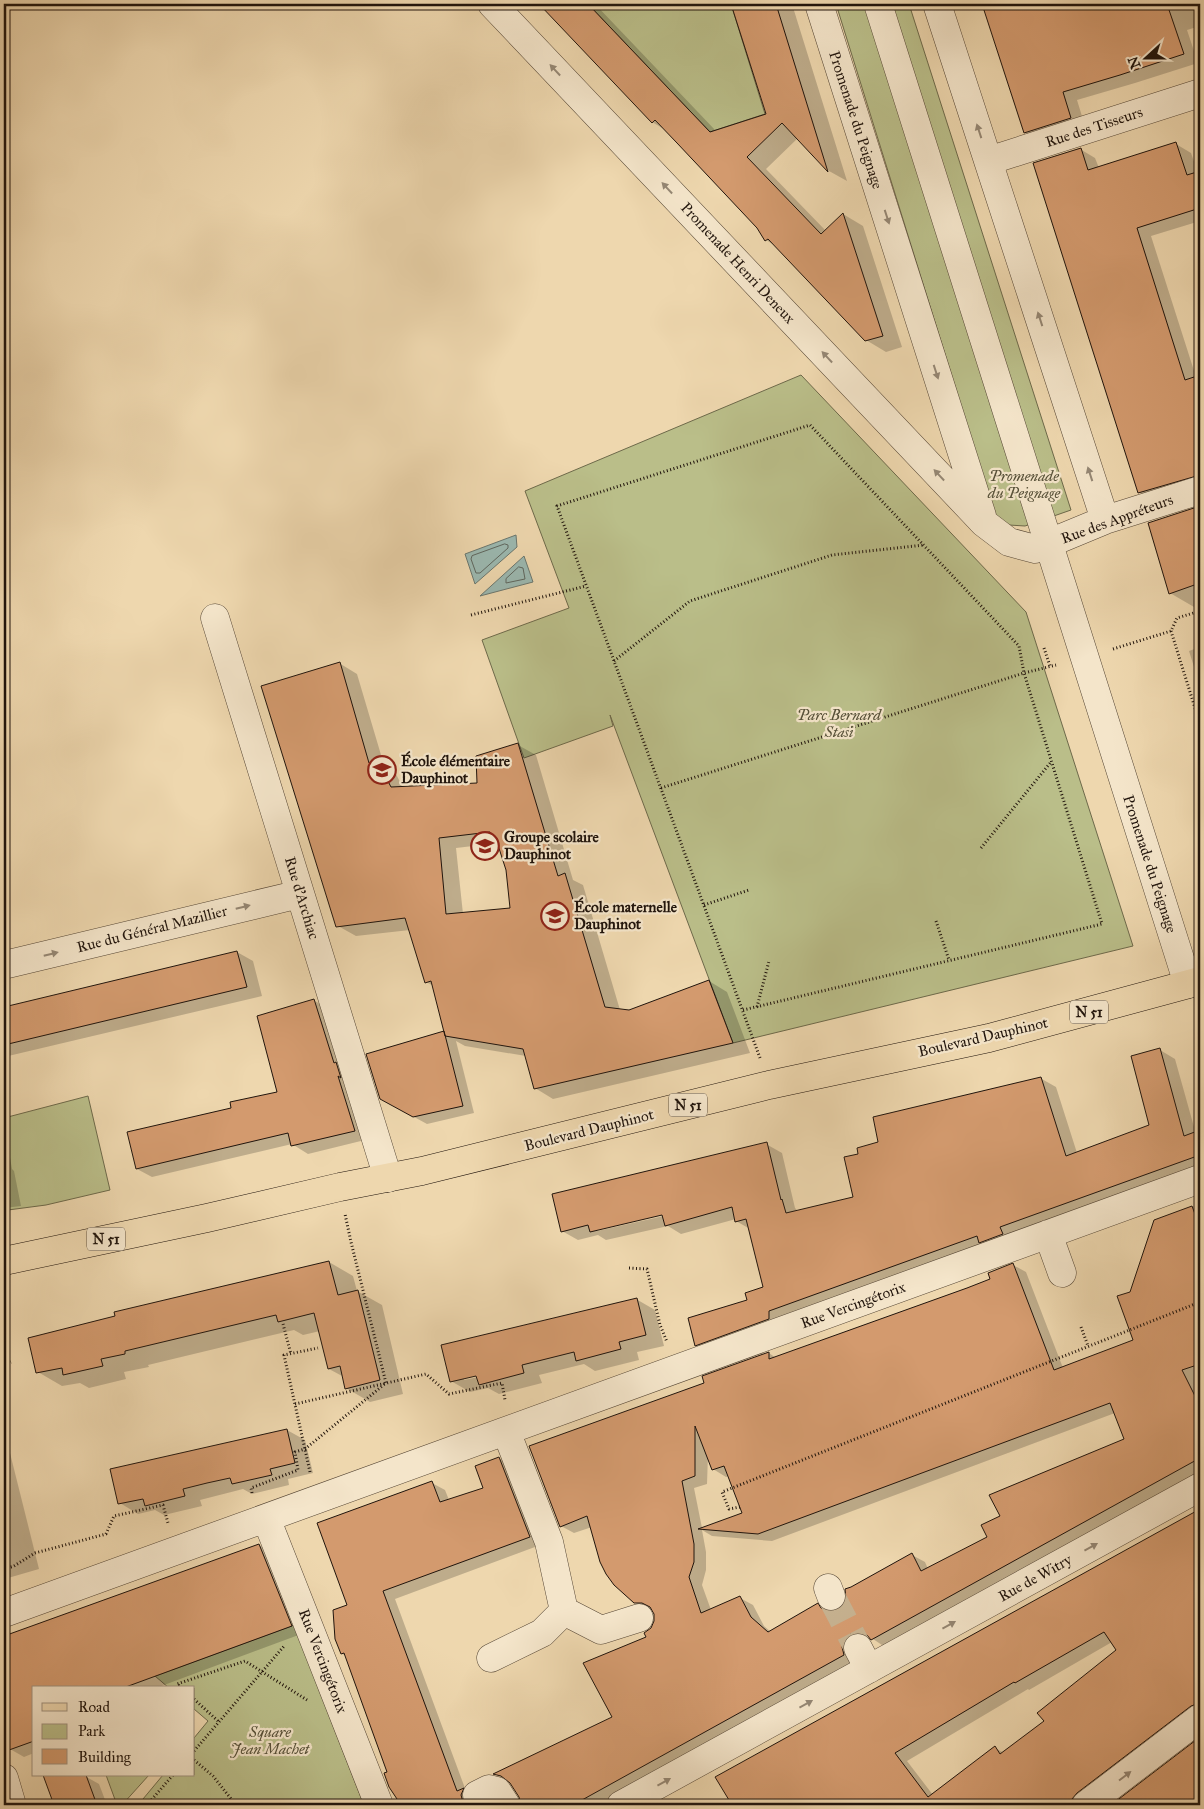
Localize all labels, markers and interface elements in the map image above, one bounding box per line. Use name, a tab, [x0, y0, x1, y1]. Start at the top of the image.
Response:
north arrow	[1122, 32, 1172, 82]
street label: Promenade du Peignage	[825, 49, 887, 191]
text: N	[1124, 54, 1144, 71]
one-way arrow	[549, 64, 561, 76]
street label: Rue des Tisseurs	[1043, 103, 1145, 151]
one-way arrow	[974, 124, 982, 139]
one-way arrow	[661, 182, 673, 194]
street label: Promenade Henri Deneux	[677, 199, 799, 328]
one-way arrow	[883, 210, 891, 225]
one-way arrow	[1035, 312, 1043, 327]
one-way arrow	[821, 351, 833, 363]
one-way arrow	[933, 364, 941, 379]
one-way arrow	[1086, 466, 1094, 481]
park label: Promenade du Peignage	[987, 467, 1061, 502]
one-way arrow	[933, 469, 945, 481]
street label: Rue des Appréteurs	[1059, 490, 1175, 548]
park label: Parc Bernard Stasi	[797, 706, 882, 741]
place label: École élémentaire Dauphinot	[401, 751, 511, 788]
school or university icon: École élémentaire Dauphinot	[367, 755, 397, 785]
street label: Promenade du Peignage	[1119, 793, 1181, 935]
place label: Groupe scolaire Dauphinot	[504, 828, 600, 864]
school or university icon: Groupe scolaire Dauphinot	[470, 831, 500, 861]
street label: Rue d'Archiac	[281, 854, 323, 942]
place label: École maternelle Dauphinot	[574, 897, 678, 934]
school or university icon: École maternelle Dauphinot	[540, 901, 570, 931]
street label: Rue du Général Mazillier	[75, 902, 229, 956]
one-way arrow	[236, 903, 251, 911]
one-way arrow	[44, 950, 59, 958]
road number: N 51	[1070, 1000, 1108, 1024]
street label: Boulevard Dauphinot	[916, 1013, 1050, 1061]
road number: N 51	[669, 1094, 707, 1116]
street label: Boulevard Dauphinot	[522, 1105, 656, 1155]
road number: N 51	[87, 1228, 125, 1250]
street label: Rue Vercingétorix	[798, 1278, 908, 1332]
one-way arrow	[1084, 1543, 1098, 1551]
street label: Rue de Witry	[995, 1550, 1076, 1606]
street label: Rue Vercingétorix	[295, 1606, 351, 1716]
one-way arrow	[942, 1621, 955, 1630]
legend	[32, 1686, 195, 1776]
text: Road	[78, 1698, 110, 1716]
one-way arrow	[800, 1699, 813, 1708]
text: Park	[78, 1722, 105, 1740]
park label: Square Jean Machet	[230, 1723, 311, 1758]
text: Building	[78, 1748, 132, 1766]
one-way arrow	[1118, 1770, 1131, 1781]
one-way arrow	[656, 1778, 671, 1786]

